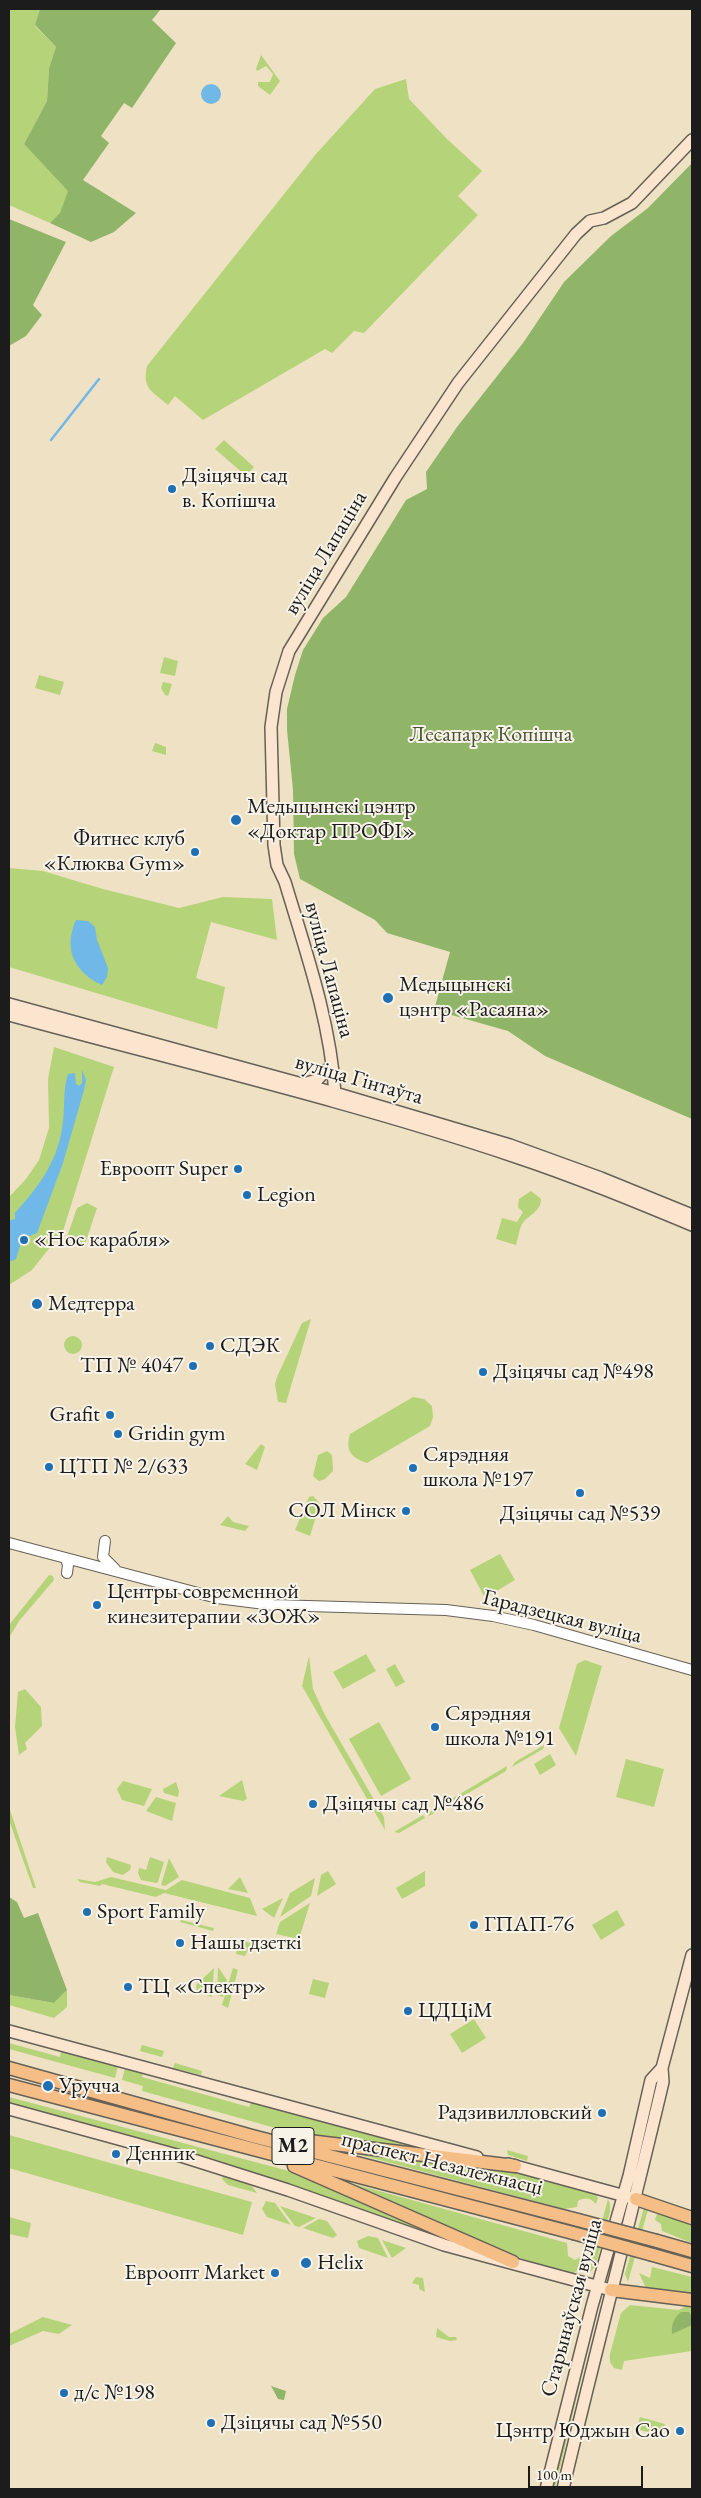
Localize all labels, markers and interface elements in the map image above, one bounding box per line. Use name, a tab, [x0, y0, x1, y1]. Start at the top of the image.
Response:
place label: Дзіцячы сад в. Копішча	[182, 463, 288, 514]
marker: Дзіцячы сад в. Копішча	[166, 483, 178, 495]
street label: вуліца Лапаціна	[279, 486, 373, 620]
park label: Лесапарк Копішча	[410, 722, 572, 748]
place label: Медыцынскі цэнтр «Доктар ПРОФІ»	[247, 794, 416, 846]
marker: Медыцынскі цэнтр «Доктар ПРОФІ»	[229, 813, 243, 827]
place label: Фитнес клуб «Клюква Gym»	[43, 826, 185, 878]
marker: Фитнес клуб «Клюква Gym»	[189, 846, 201, 858]
street label: вуліца Лапаціна	[298, 899, 360, 1041]
place label: Медыцынскі цэнтр «Расаяна»	[399, 972, 549, 1024]
marker: Медыцынскі цэнтр «Расаяна»	[381, 991, 395, 1005]
street label: вуліца Гінтаўта	[292, 1049, 426, 1111]
place label: Евроопт Super	[99, 1156, 228, 1182]
marker: Евроопт Super	[232, 1163, 244, 1175]
place label: Legion	[257, 1182, 316, 1208]
marker: Legion	[241, 1189, 253, 1201]
place label: «Нос карабля»	[34, 1227, 171, 1253]
marker: «Нос карабля»	[18, 1234, 30, 1246]
place label: Медтерра	[48, 1291, 135, 1317]
marker: Медтерра	[30, 1297, 44, 1311]
place label: СДЭК	[220, 1333, 280, 1359]
marker: СДЭК	[204, 1340, 216, 1352]
place label: ТП № 4047	[80, 1353, 183, 1379]
place label: Дзіцячы сад №498	[493, 1359, 654, 1385]
marker: ТП № 4047	[187, 1360, 199, 1372]
marker: Дзіцячы сад №498	[477, 1366, 489, 1378]
place label: Grafit	[50, 1402, 100, 1428]
marker: Grafit	[104, 1409, 116, 1421]
place label: Gridin gym	[128, 1421, 226, 1447]
marker: Gridin gym	[112, 1428, 124, 1440]
place label: Сярэдняя школа №197	[423, 1442, 533, 1494]
place label: ЦТП № 2/633	[59, 1454, 188, 1480]
marker: ЦТП № 2/633	[43, 1461, 55, 1473]
marker: Сярэдняя школа №197	[407, 1462, 419, 1474]
marker: Дзіцячы сад №539	[574, 1487, 586, 1499]
place label: СОЛ Мінск	[288, 1498, 396, 1524]
place label: Дзіцячы сад №539	[500, 1501, 660, 1527]
marker: СОЛ Мінск	[400, 1505, 412, 1517]
place label: Центры современной кинезитерапии «ЗОЖ»	[107, 1579, 320, 1630]
street label: Гарадзецкая вуліца	[480, 1584, 644, 1650]
marker: Центры современной кинезитерапии «ЗОЖ»	[91, 1599, 103, 1611]
place label: Сярэдняя школа №191	[445, 1701, 555, 1752]
marker: Сярэдняя школа №191	[429, 1721, 441, 1733]
place label: Дзіцячы сад №486	[323, 1791, 484, 1817]
marker: Дзіцячы сад №486	[307, 1798, 319, 1810]
place label: Sport Family	[97, 1899, 205, 1925]
marker: Sport Family	[81, 1906, 93, 1918]
place label: ГПАП-76	[484, 1912, 574, 1938]
marker: ГПАП-76	[468, 1919, 480, 1931]
place label: Нашы дзеткі	[190, 1930, 302, 1956]
marker: Нашы дзеткі	[174, 1937, 186, 1949]
place label: ТЦ «Спектр»	[138, 1974, 266, 2000]
marker: ТЦ «Спектр»	[122, 1981, 134, 1993]
place label: ЦДЦіМ	[418, 1998, 493, 2024]
marker: ЦДЦіМ	[402, 2005, 414, 2017]
place label: Уручча	[59, 2073, 120, 2099]
marker: Уручча	[41, 2079, 55, 2093]
place label: Радзивилловский	[437, 2100, 592, 2126]
marker: Радзивилловский	[596, 2107, 608, 2119]
street label: праспект Незалежнасці	[339, 2126, 545, 2202]
road number: М2	[272, 2128, 314, 2164]
place label: Денник	[126, 2141, 195, 2167]
marker: Денник	[110, 2148, 122, 2160]
street label: Старынаўская вуліца	[536, 2216, 608, 2400]
place label: Helix	[317, 2250, 364, 2276]
marker: Helix	[299, 2256, 313, 2270]
place label: Евроопт Market	[124, 2260, 265, 2286]
marker: Евроопт Market	[269, 2267, 281, 2279]
place label: д/с №198	[74, 2380, 155, 2406]
marker: д/с №198	[58, 2387, 70, 2399]
place label: Дзіцячы сад №550	[221, 2410, 382, 2436]
marker: Дзіцячы сад №550	[205, 2417, 217, 2429]
place label: Цэнтр Юджын Сао	[496, 2418, 670, 2444]
marker: Цэнтр Юджын Сао	[674, 2425, 686, 2437]
scale bar	[531, 2456, 646, 2488]
text: 100 m	[536, 2465, 572, 2484]

